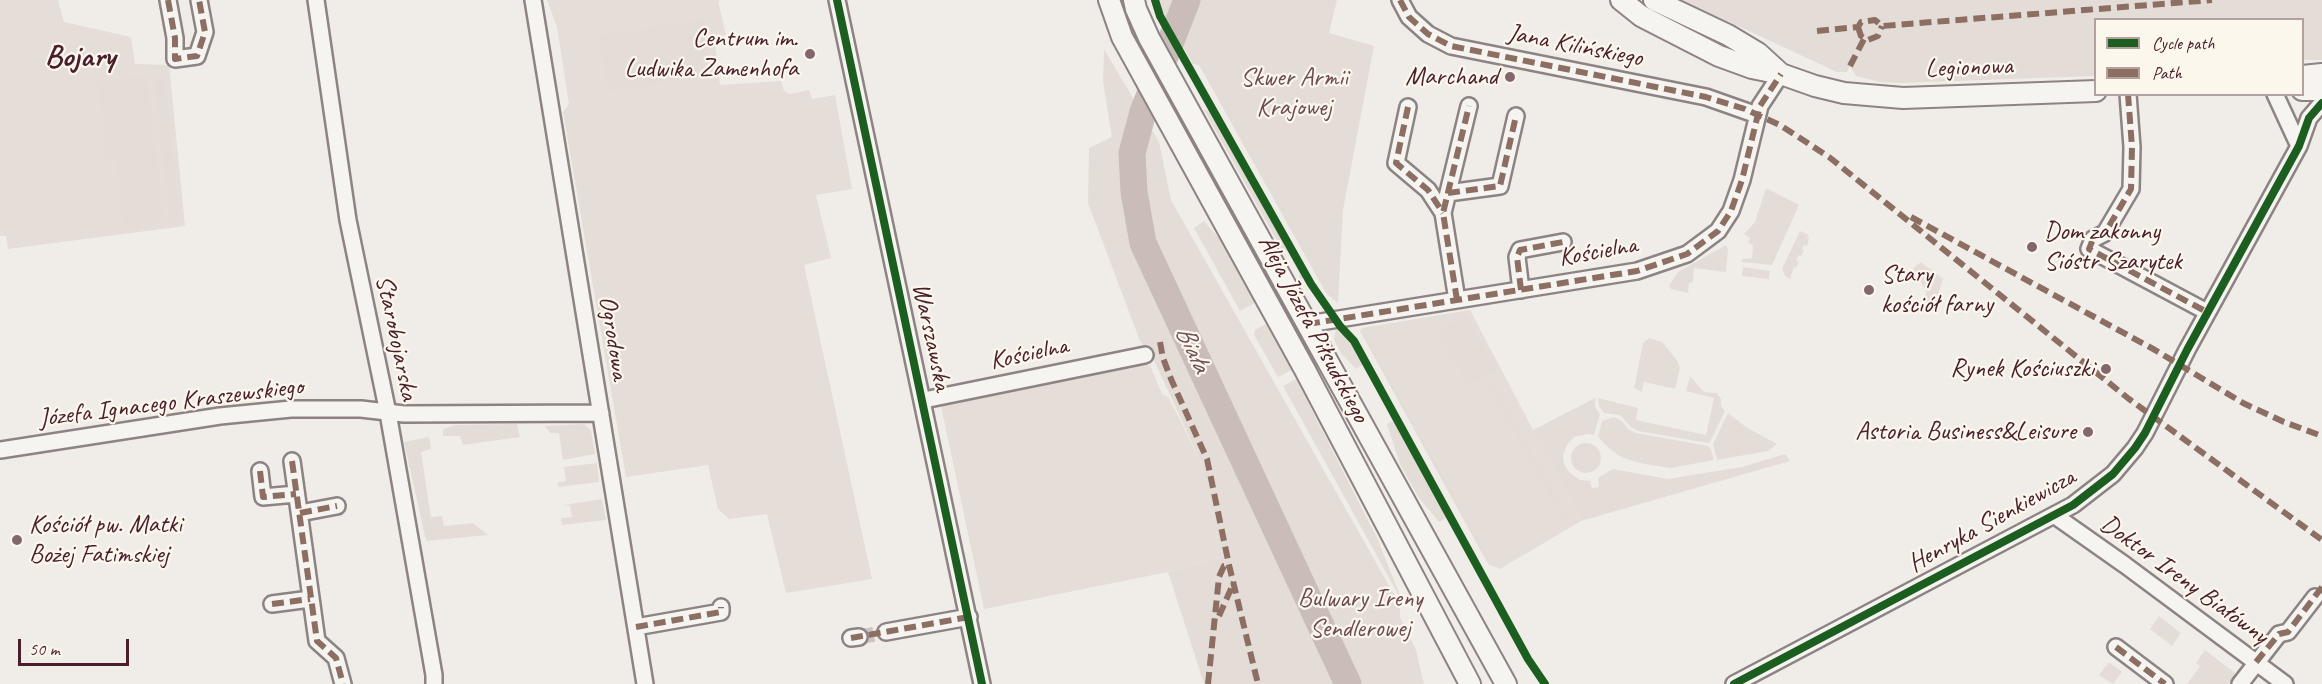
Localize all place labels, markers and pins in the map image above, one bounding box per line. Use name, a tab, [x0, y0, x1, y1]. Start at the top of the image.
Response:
place label: Centrum im. Ludwika Zamenhofa	[625, 23, 798, 84]
marker: Centrum im. Ludwika Zamenhofa	[803, 47, 817, 61]
place label: Marchand	[1405, 61, 1498, 93]
marker: Marchand	[1503, 70, 1517, 84]
place label: Dom zakonny Sióstr Szarytek	[2044, 216, 2182, 278]
marker: Dom zakonny Sióstr Szarytek	[2025, 240, 2039, 254]
place label: Stary kościół farny	[1881, 259, 1993, 320]
marker: Stary kościół farny	[1862, 283, 1876, 297]
place label: Rynek Kościuszki	[1950, 353, 2094, 385]
marker: Rynek Kościuszki	[2099, 362, 2113, 376]
place label: Astoria Business&Leisure	[1855, 416, 2076, 448]
marker: Astoria Business&Leisure	[2081, 425, 2095, 439]
place label: Kościół pw. Matki Bożej Fatimskiej	[29, 509, 182, 570]
marker: Kościół pw. Matki Bożej Fatimskiej	[10, 533, 24, 547]

